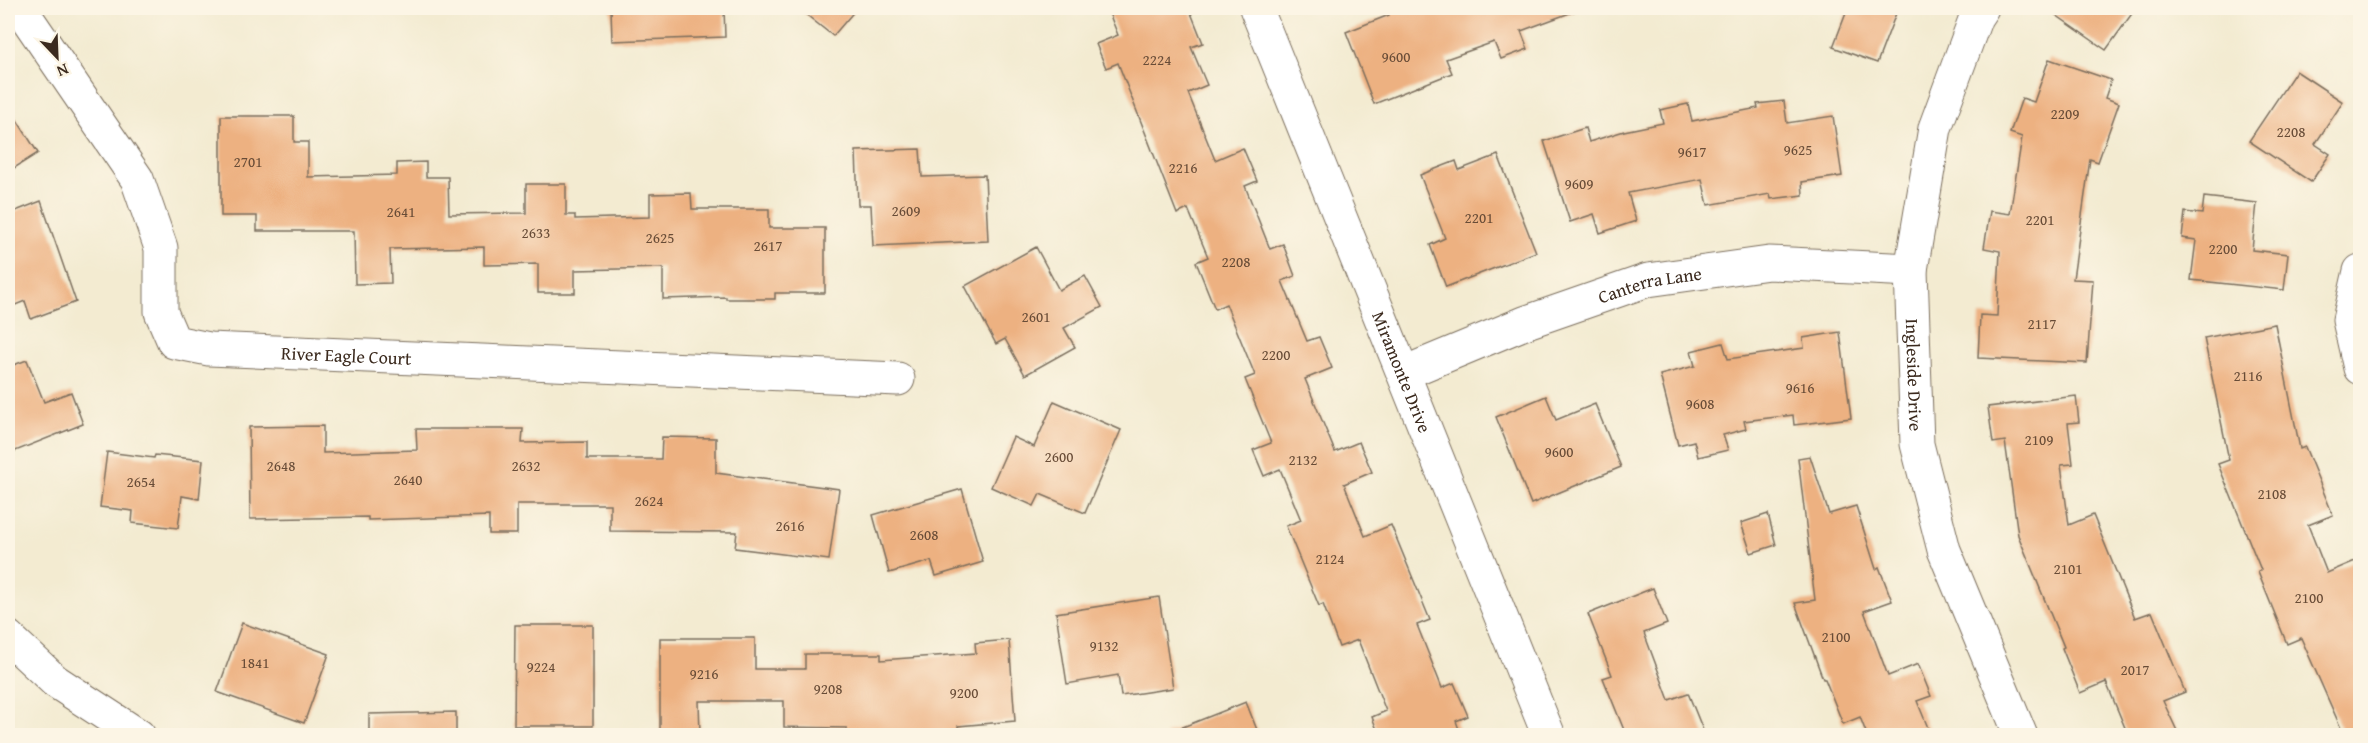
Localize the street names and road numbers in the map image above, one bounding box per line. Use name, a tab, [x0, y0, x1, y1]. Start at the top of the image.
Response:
street label: Canterra Lane	[1594, 259, 1703, 310]
street label: Miramonte Drive	[1366, 307, 1439, 436]
street label: Ingleside Drive	[1899, 318, 1930, 432]
street label: River Eagle Court	[280, 339, 413, 371]

